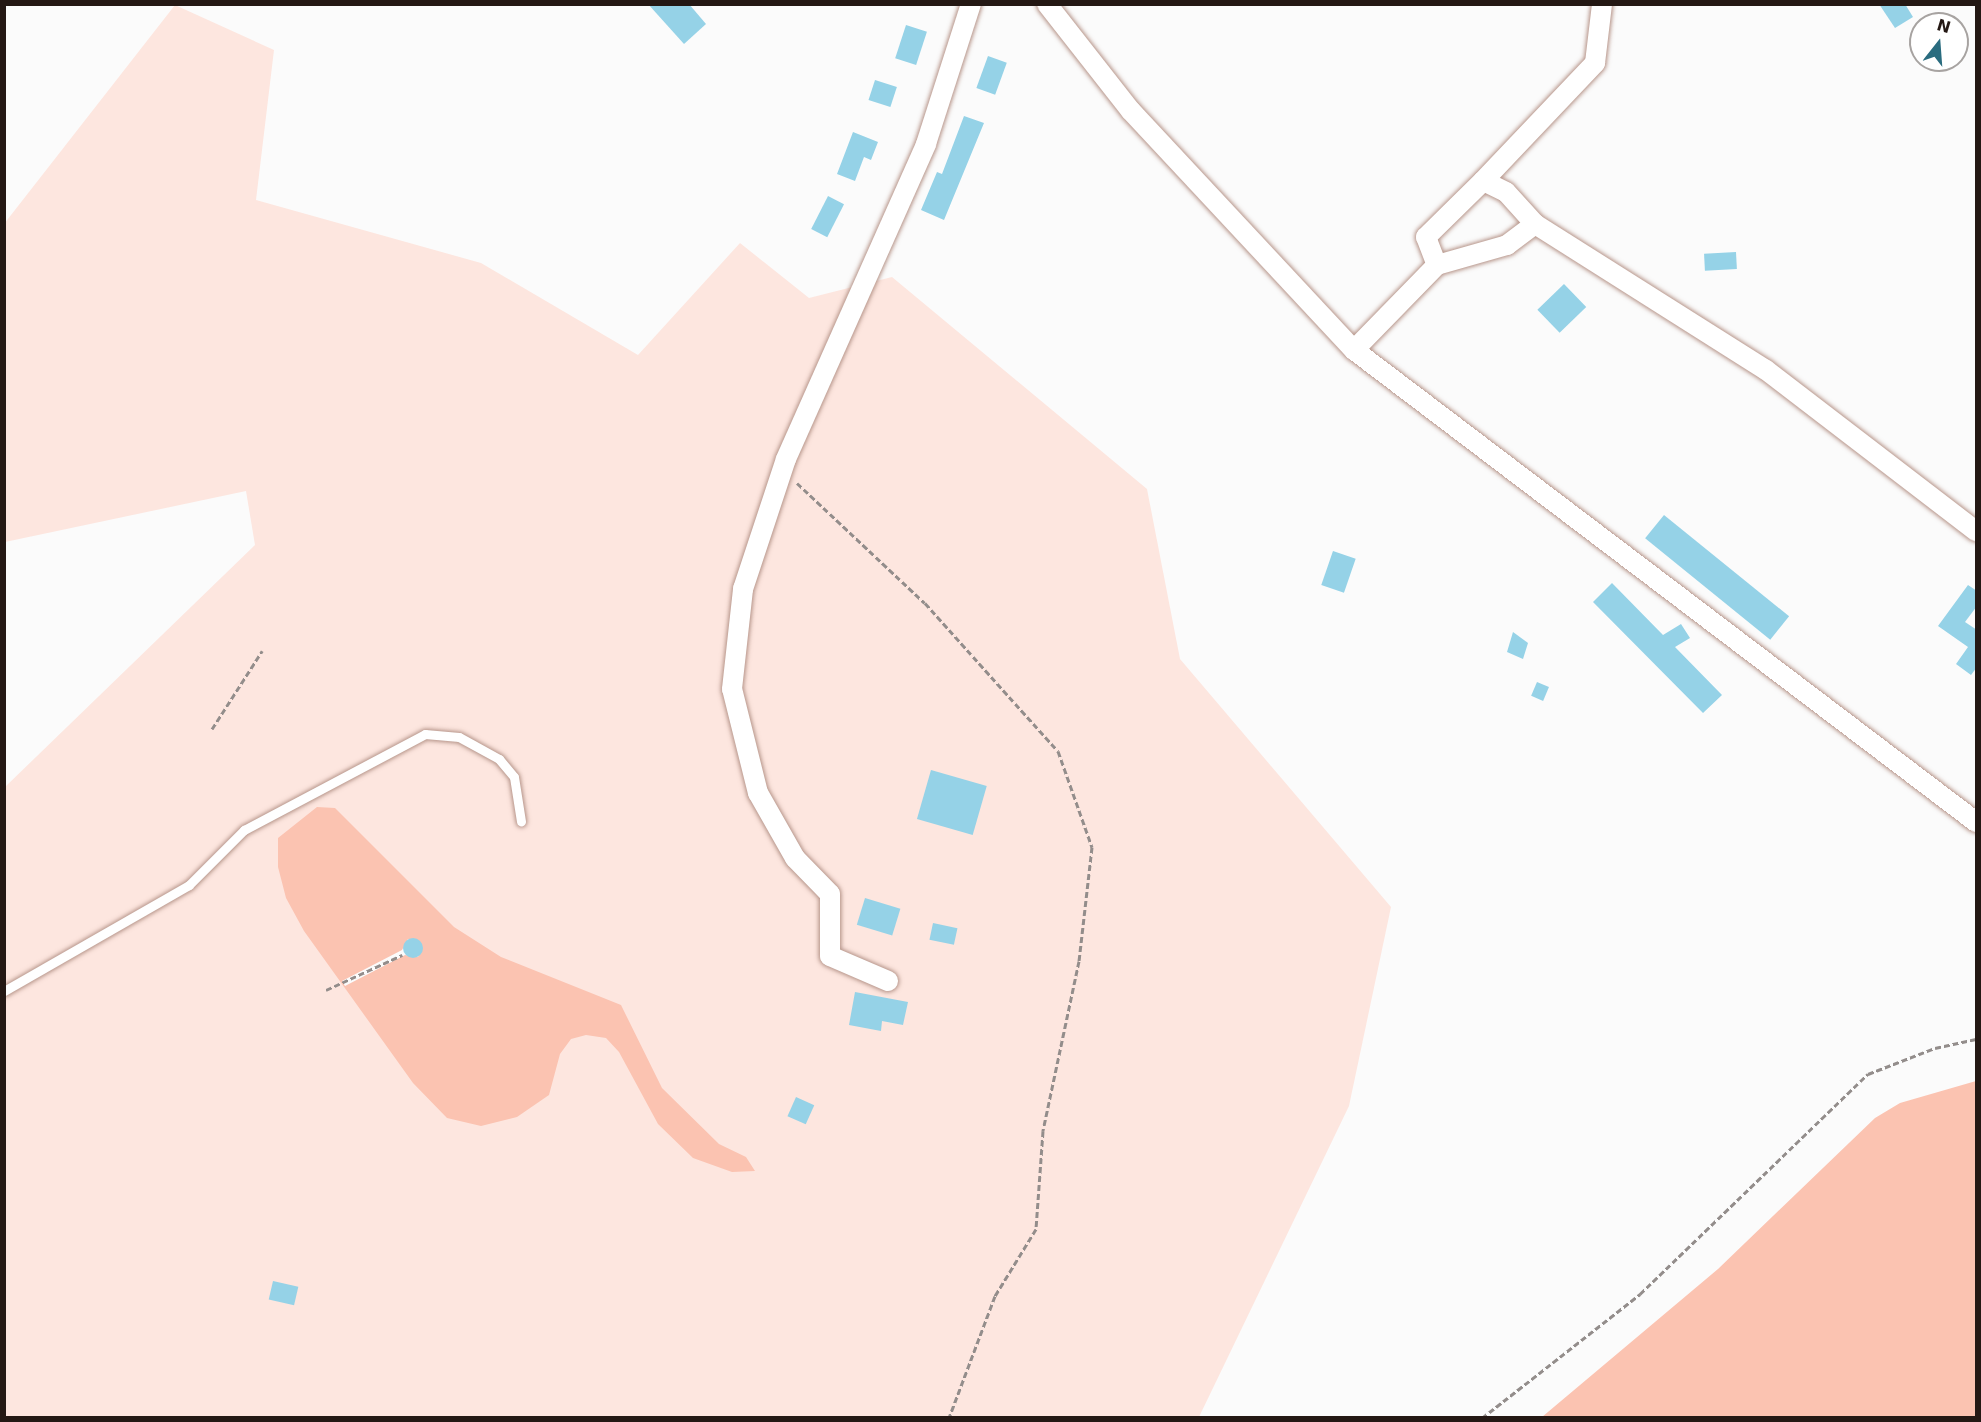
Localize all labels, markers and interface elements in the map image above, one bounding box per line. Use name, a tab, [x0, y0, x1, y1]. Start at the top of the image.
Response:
north arrow	[1909, 12, 1969, 72]
text: N	[1935, 15, 1953, 37]

